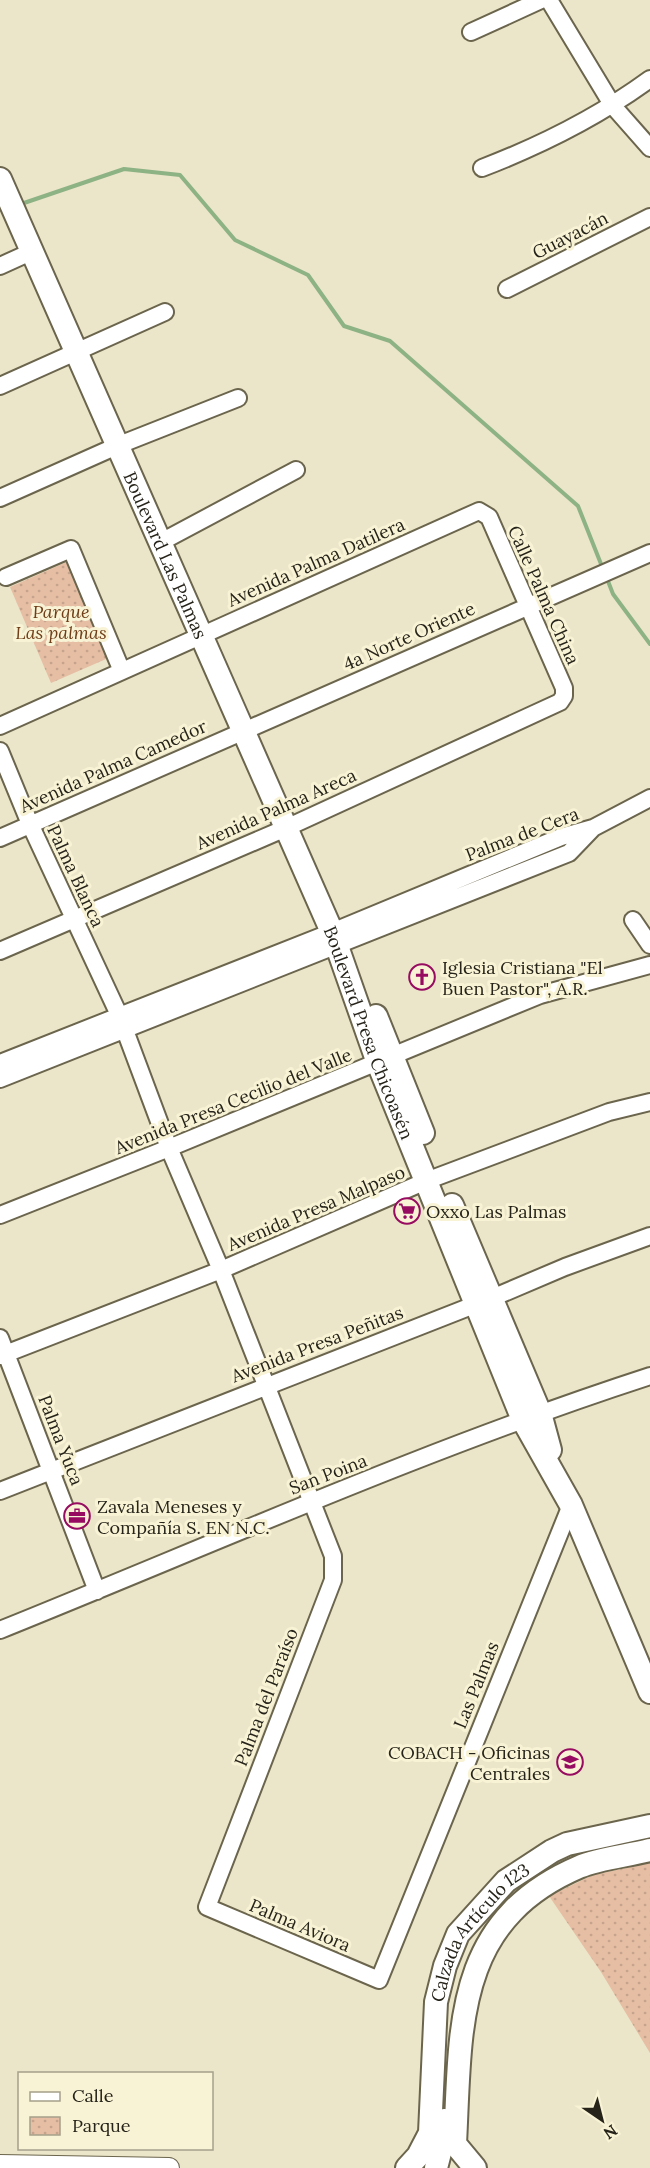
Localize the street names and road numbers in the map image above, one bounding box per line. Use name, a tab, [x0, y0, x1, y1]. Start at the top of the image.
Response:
street label: Guayacán	[528, 206, 612, 264]
street label: Boulevard Las Palmas	[119, 468, 213, 642]
street label: Avenida Palma Datilera	[223, 513, 408, 612]
street label: Calle Palma China	[503, 522, 585, 668]
street label: 4a Norte Oriente	[340, 597, 479, 675]
street label: Avenida Palma Camedor	[15, 714, 210, 818]
street label: Avenida Palma Areca	[191, 763, 360, 855]
street label: Palma de Cera	[462, 802, 582, 866]
street label: Palma Blanca	[42, 821, 110, 931]
street label: Boulevard Presa Chicoasén	[319, 922, 419, 1143]
street label: Avenida Presa Cecilio del Valle	[110, 1043, 355, 1160]
street label: Avenida Presa Malpaso	[223, 1160, 408, 1256]
street label: Avenida Presa Peñitas	[227, 1301, 406, 1388]
street label: Palma Yuca	[33, 1391, 89, 1489]
street label: San Poina	[286, 1449, 370, 1499]
street label: Palma del Paraíso	[229, 1625, 303, 1769]
street label: Las Palmas	[448, 1638, 504, 1732]
street label: Calzada Artículo 123	[425, 1857, 534, 2004]
street label: Palma Aviora	[246, 1893, 354, 1957]

